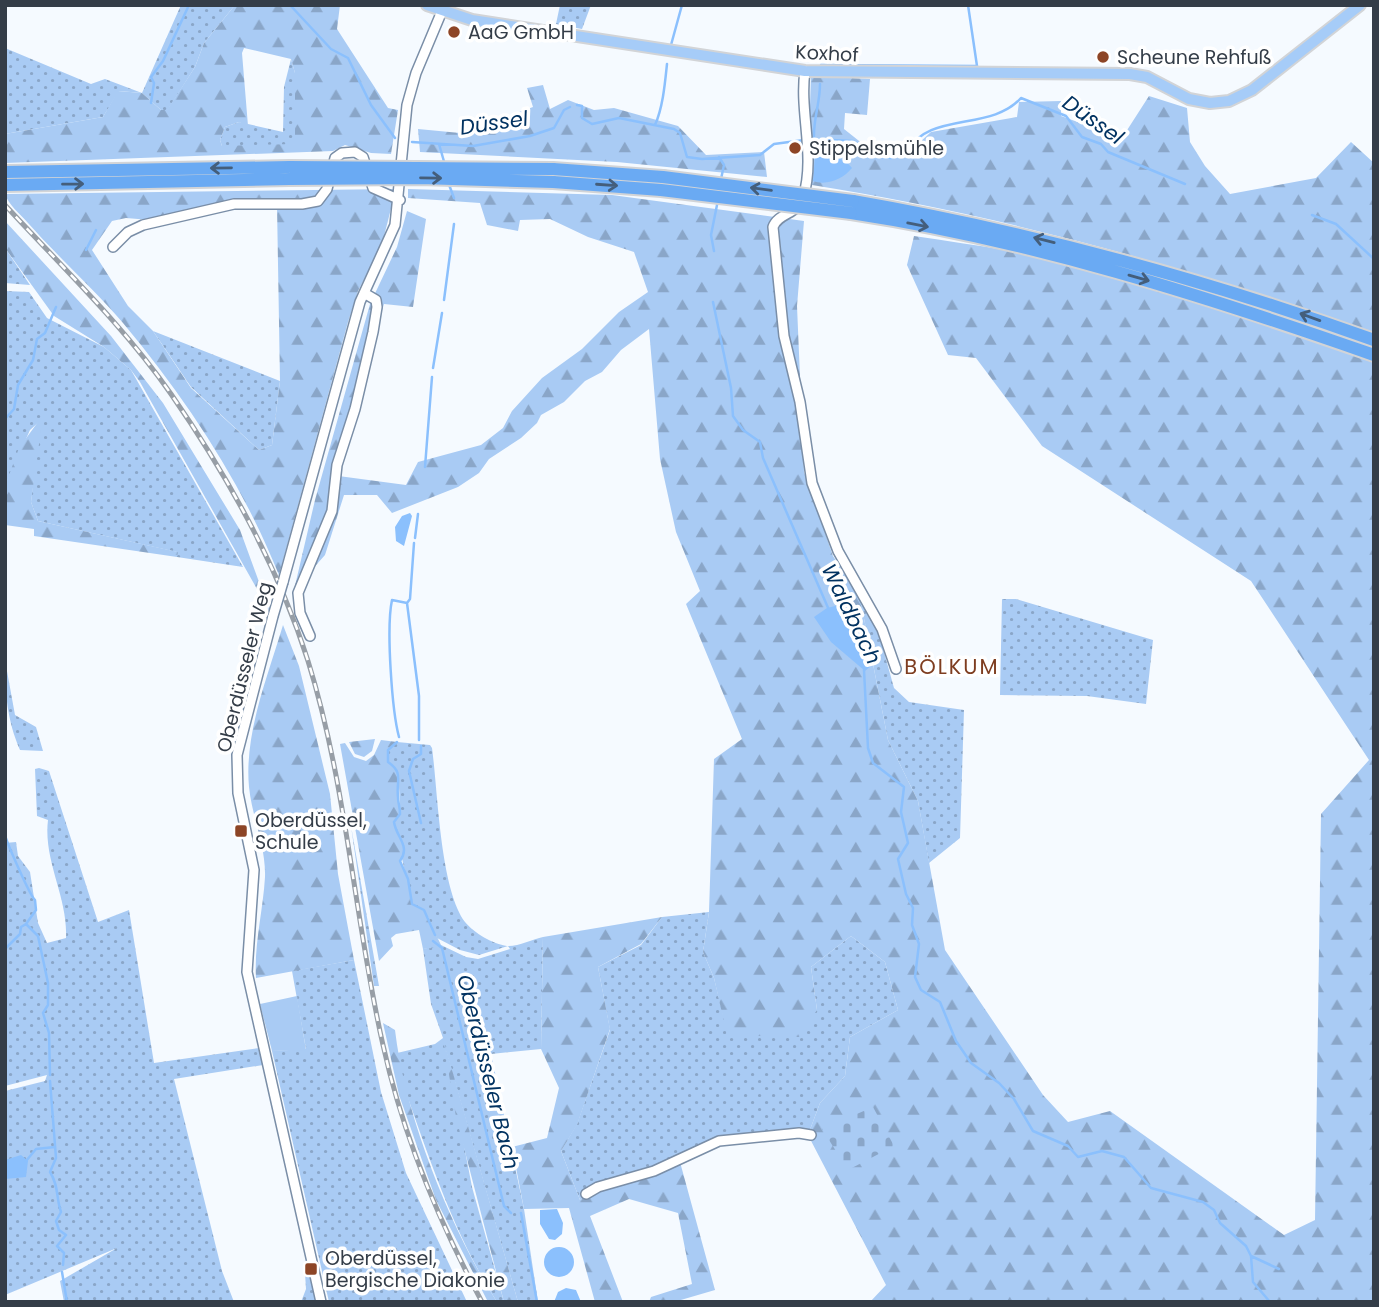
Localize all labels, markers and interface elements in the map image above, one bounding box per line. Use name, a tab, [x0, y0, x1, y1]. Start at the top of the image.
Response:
place label: AaG GmbH	[468, 19, 574, 46]
marker: AaG GmbH	[446, 24, 462, 40]
street label: Koxhof	[795, 38, 859, 69]
place label: Scheune Rehfuß	[1117, 44, 1272, 71]
marker: Scheune Rehfuß	[1095, 49, 1111, 65]
water label: Düssel	[1057, 88, 1130, 152]
water label: Düssel	[458, 103, 531, 142]
place label: Stippelsmühle	[809, 135, 944, 162]
marker: Stippelsmühle	[787, 140, 803, 156]
one-way arrow	[210, 161, 233, 175]
one-way arrow	[419, 171, 442, 185]
one-way arrow	[62, 177, 85, 190]
one-way arrow	[595, 178, 618, 191]
one-way arrow	[751, 182, 773, 195]
one-way arrow	[906, 218, 929, 232]
one-way arrow	[1033, 233, 1056, 246]
one-way arrow	[1128, 273, 1150, 286]
one-way arrow	[1299, 310, 1321, 322]
water label: Waldbach	[815, 559, 888, 669]
street label: Oberdüsseler Weg	[210, 579, 279, 755]
district label: BÖLKUM	[904, 652, 1000, 681]
place label: Oberdüssel, Schule	[255, 807, 367, 856]
marker: Oberdüssel, Schule	[233, 823, 249, 839]
water label: Oberdüsseler Bach	[450, 972, 527, 1172]
place label: Oberdüssel, Bergische Diakonie	[325, 1245, 505, 1294]
marker: Oberdüssel, Bergische Diakonie	[303, 1261, 319, 1277]

